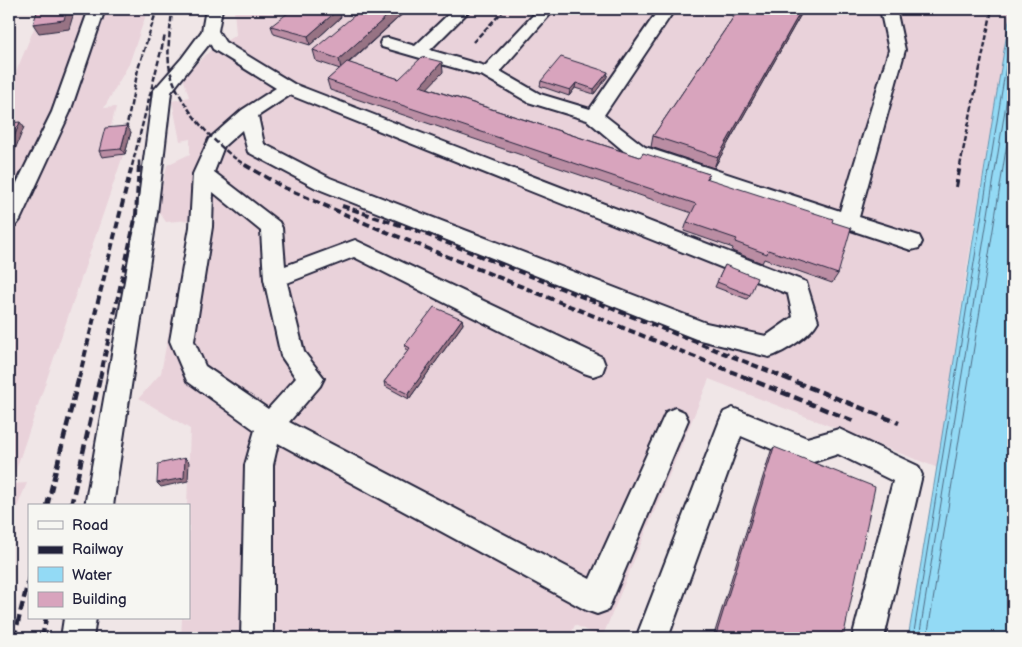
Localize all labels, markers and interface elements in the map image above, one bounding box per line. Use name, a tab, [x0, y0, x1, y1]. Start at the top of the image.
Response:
legend	[28, 504, 190, 620]
text: Road	[72, 516, 108, 535]
text: Railway	[72, 540, 123, 559]
text: Water	[72, 566, 112, 585]
text: Building	[72, 590, 127, 609]

